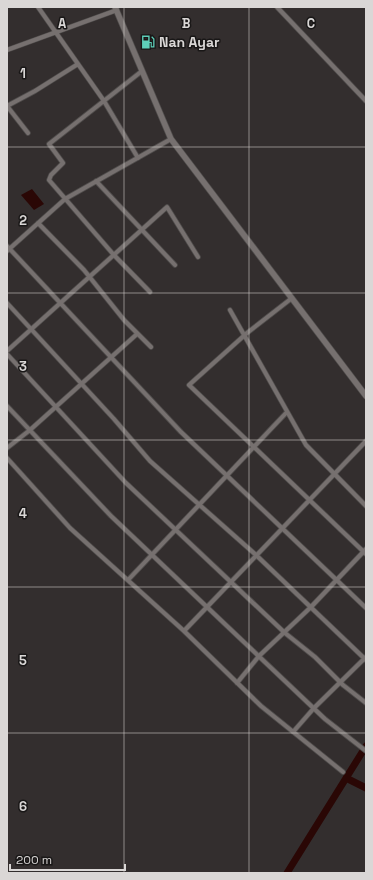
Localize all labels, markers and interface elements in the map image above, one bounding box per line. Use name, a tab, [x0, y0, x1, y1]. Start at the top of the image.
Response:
text: A	[58, 15, 67, 32]
text: B	[182, 15, 191, 32]
text: C	[307, 15, 315, 32]
place label: Nan Ayar	[159, 33, 220, 51]
fuel station icon: Nan Ayar	[140, 34, 156, 50]
text: 1	[20, 65, 26, 82]
text: 2	[19, 212, 27, 229]
text: 3	[19, 358, 27, 375]
text: 4	[19, 505, 27, 522]
text: 5	[19, 652, 27, 669]
text: 6	[19, 798, 27, 815]
scale bar	[10, 846, 125, 872]
text: 200 m	[16, 852, 52, 868]

